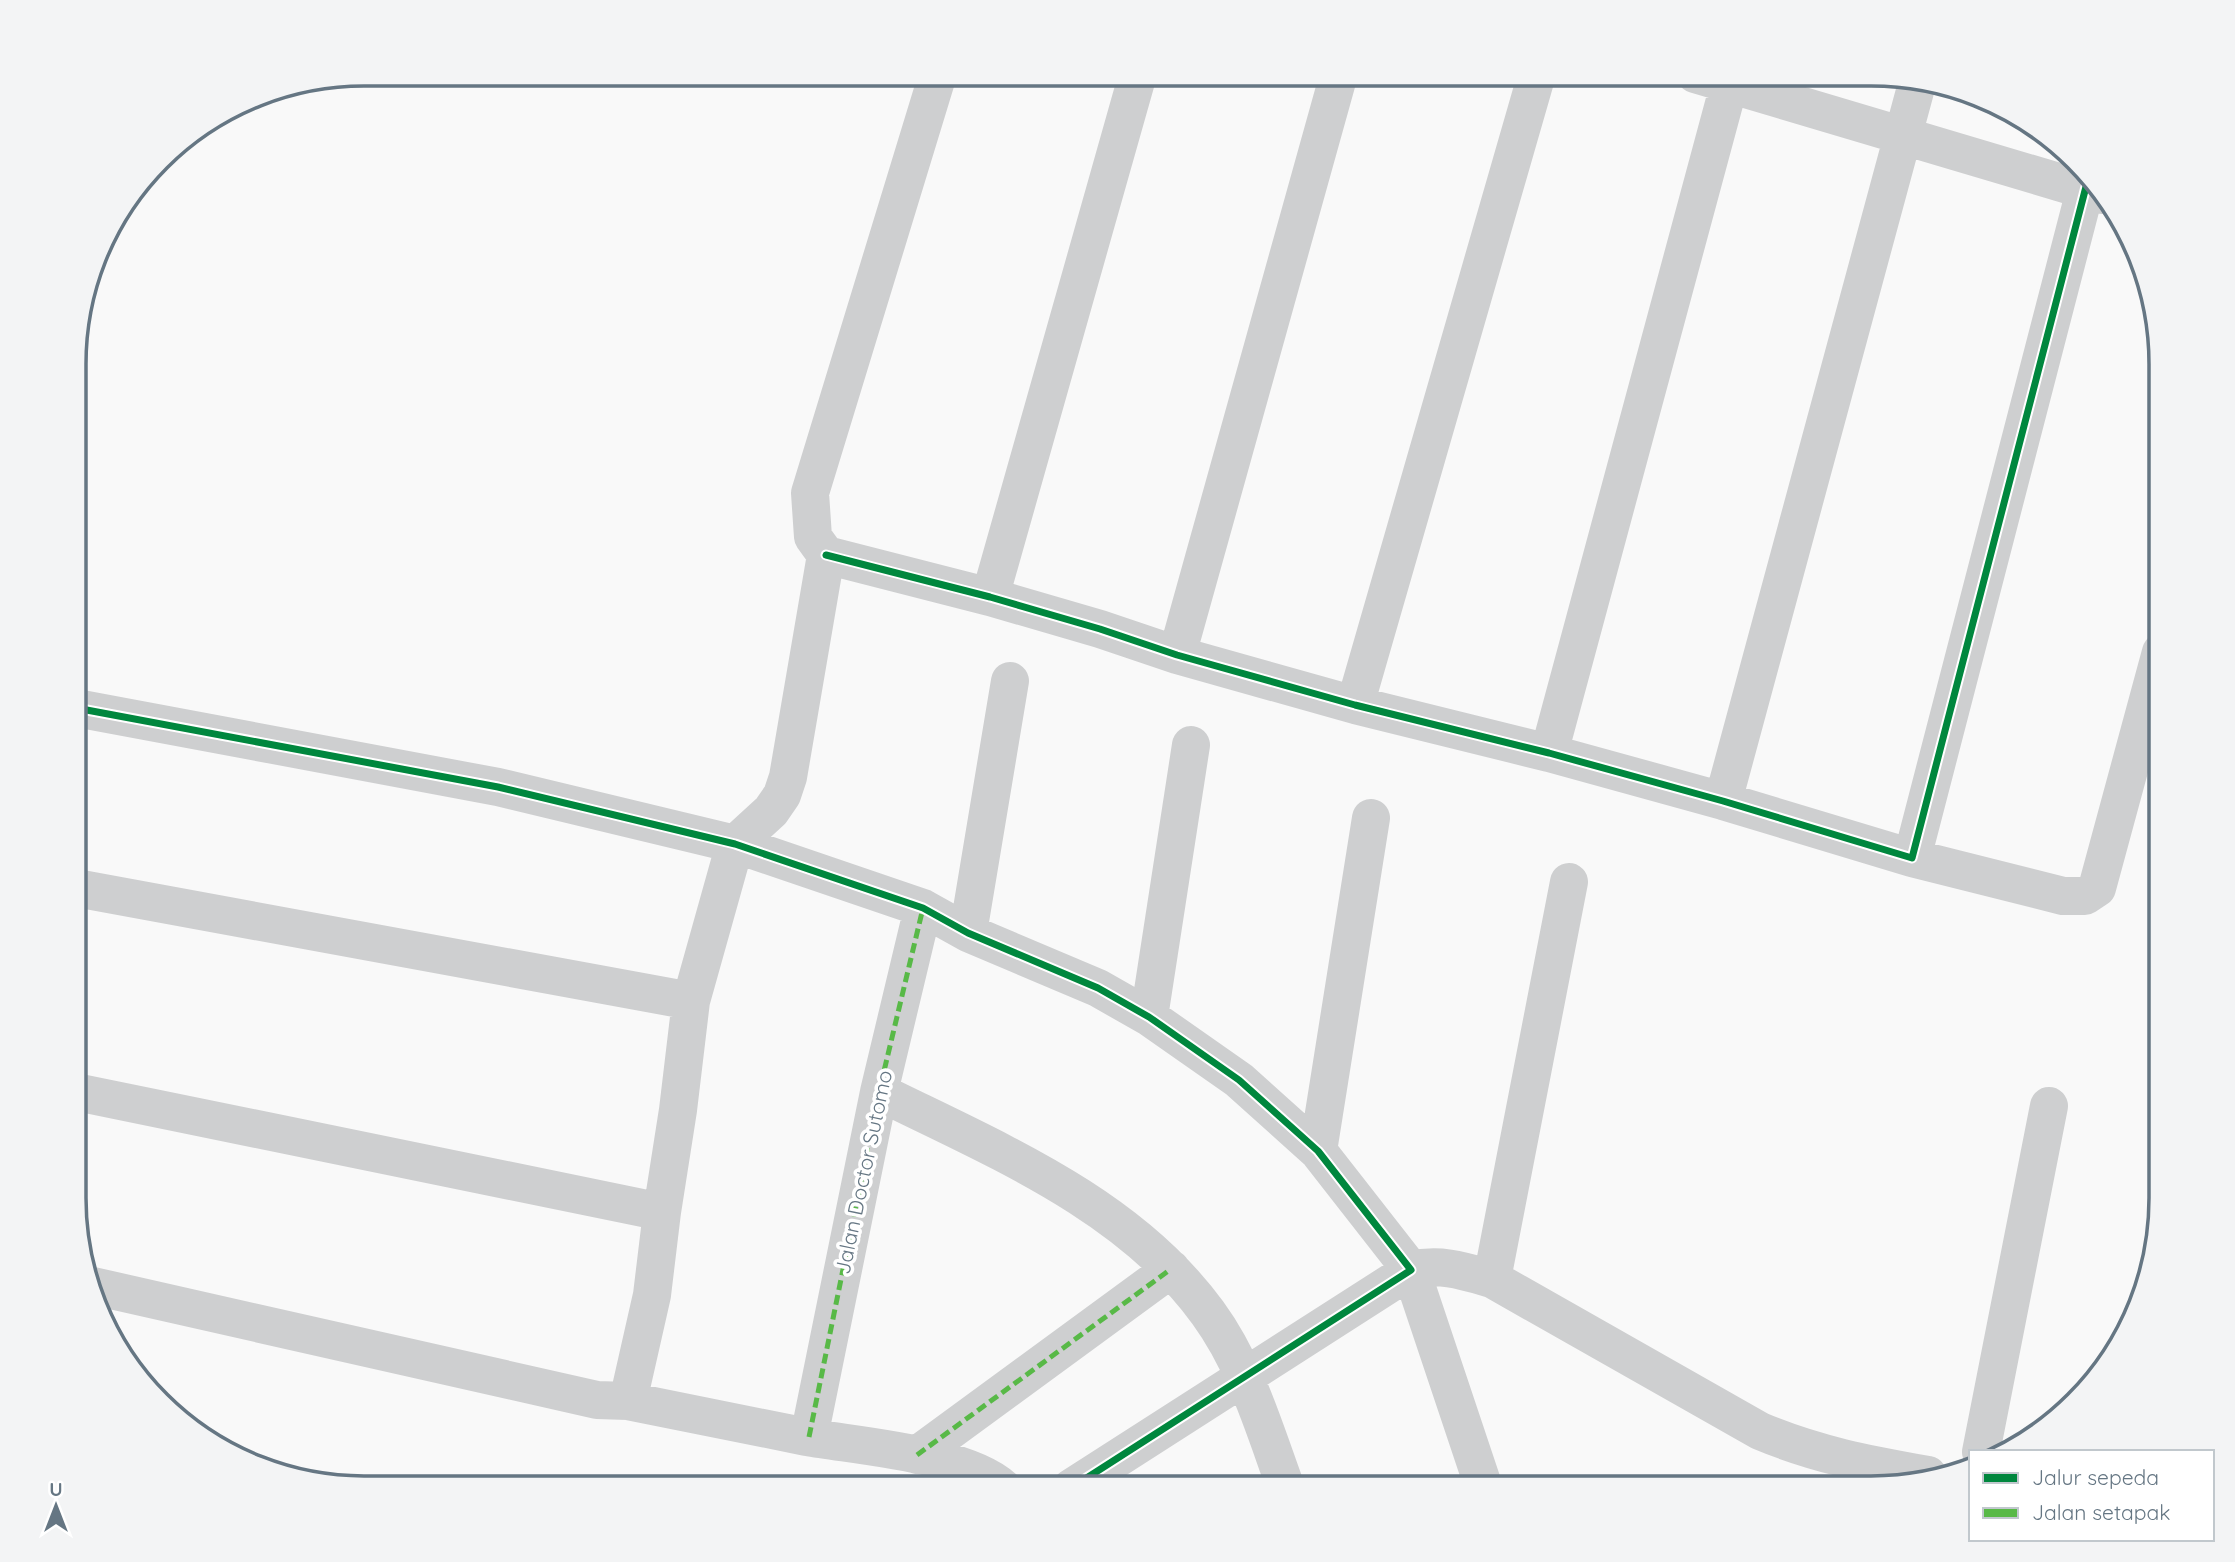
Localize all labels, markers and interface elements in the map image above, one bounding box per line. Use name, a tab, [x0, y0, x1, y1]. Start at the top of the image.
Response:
street label: Jalan Doctor Sutomo	[829, 1068, 897, 1276]
legend	[1969, 1450, 2214, 1541]
text: Jalur sepeda	[2032, 1464, 2159, 1490]
north arrow	[21, 1471, 91, 1541]
text: U	[49, 1477, 63, 1501]
text: Jalan setapak	[2032, 1499, 2170, 1525]

